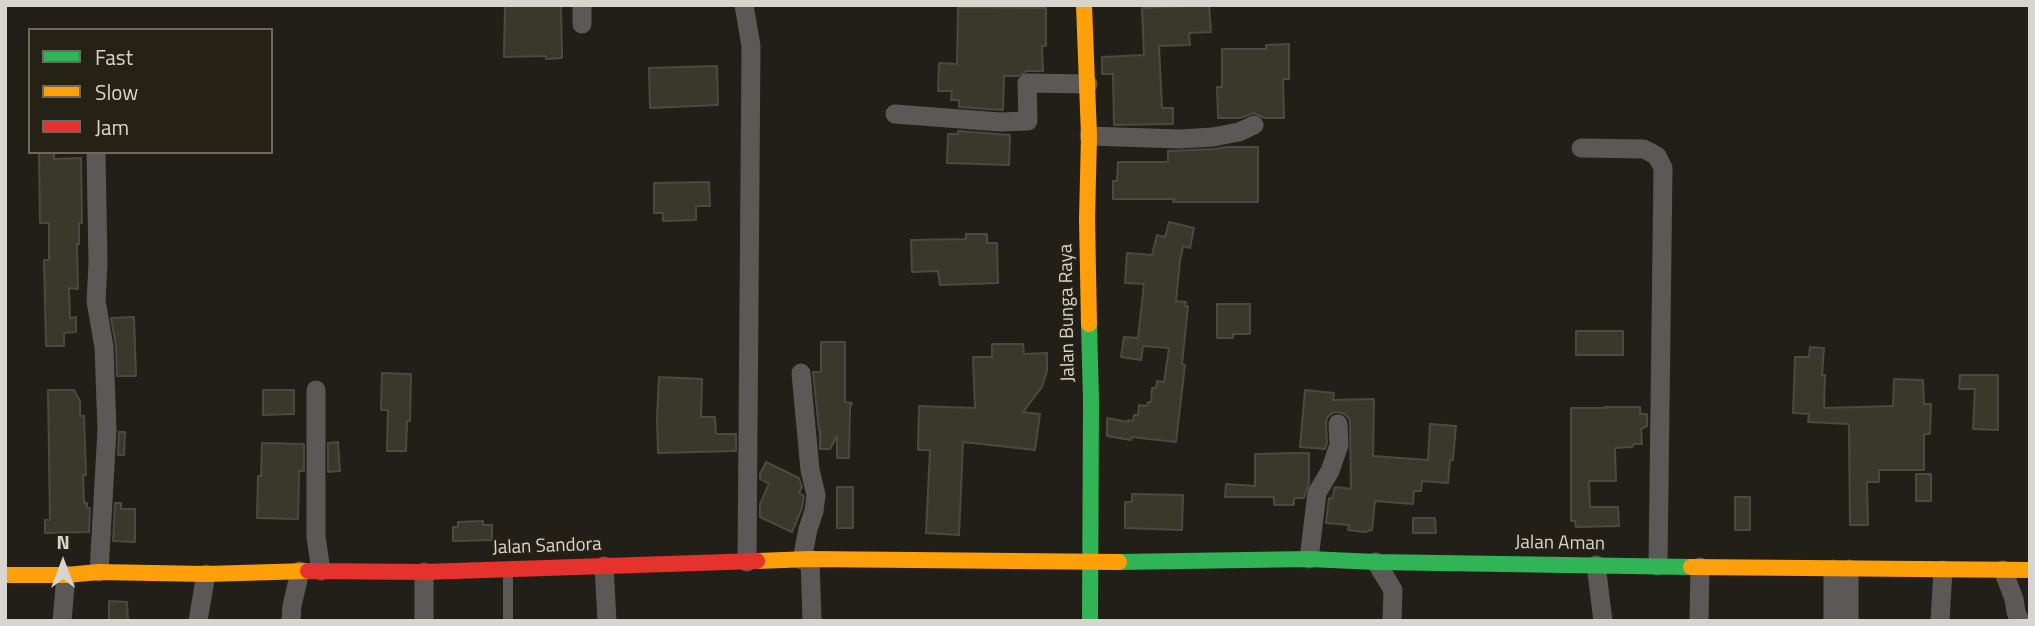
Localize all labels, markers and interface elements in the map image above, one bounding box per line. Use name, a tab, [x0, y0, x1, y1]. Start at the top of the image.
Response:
legend	[28, 28, 273, 154]
text: Fast	[95, 41, 133, 73]
text: Slow	[95, 76, 138, 108]
text: Jam	[95, 111, 129, 143]
street label: Jalan Bunga Raya	[1055, 244, 1081, 382]
text: N	[56, 527, 70, 556]
north arrow	[28, 528, 98, 598]
street label: Jalan Aman	[1515, 532, 1605, 556]
street label: Jalan Sandora	[492, 534, 602, 560]

